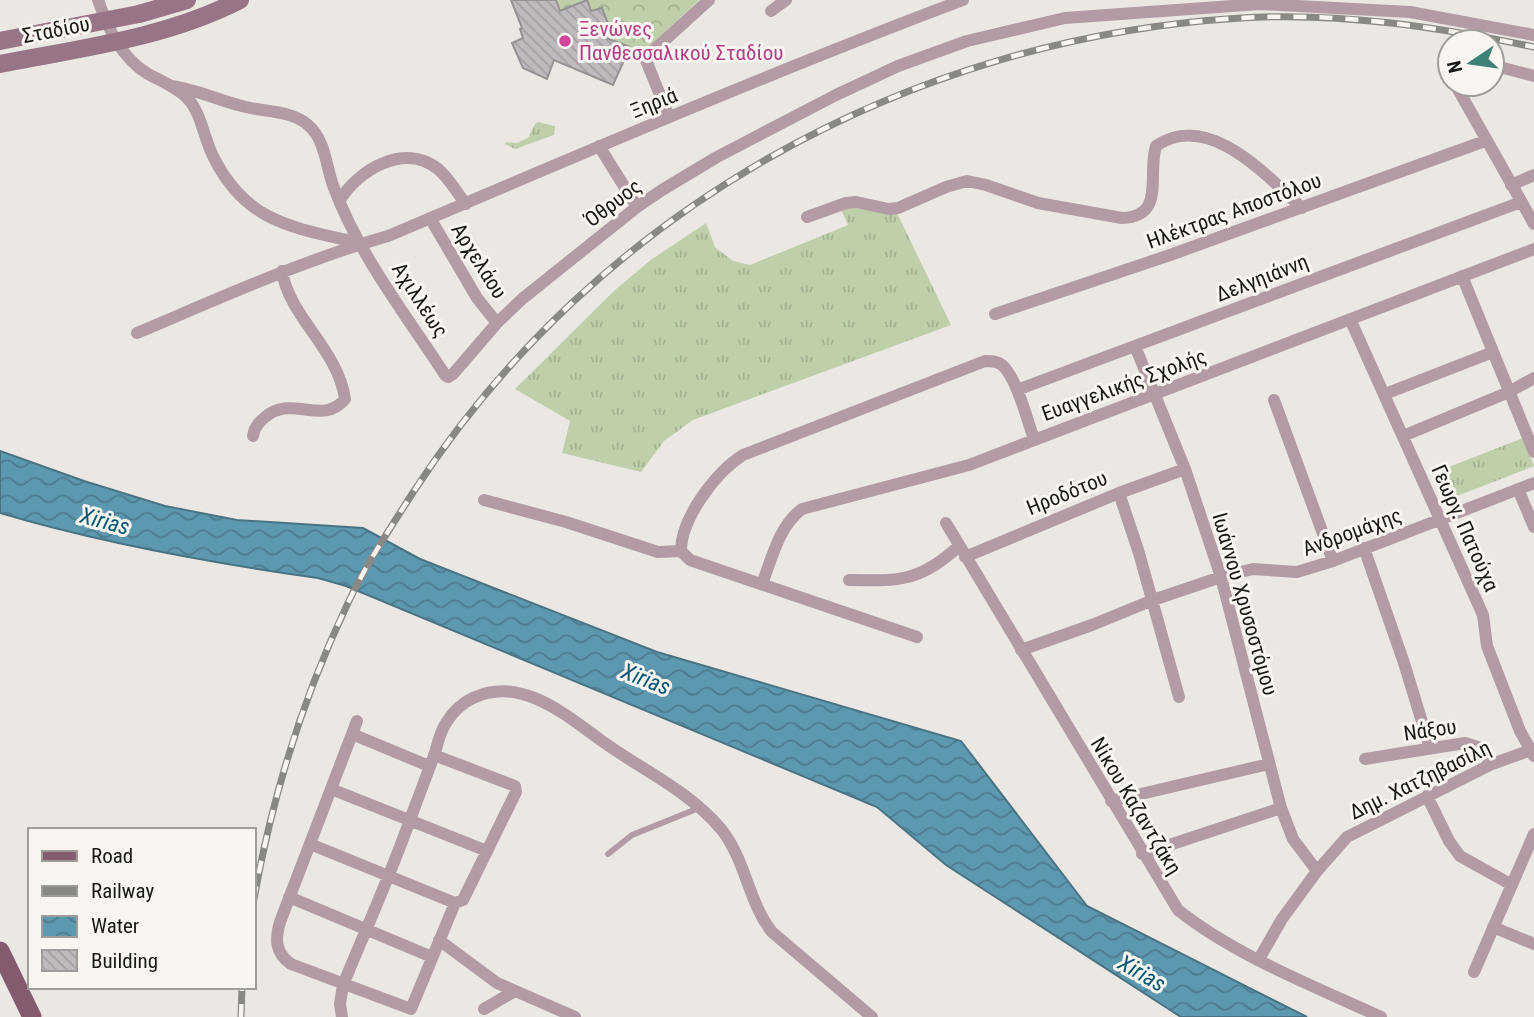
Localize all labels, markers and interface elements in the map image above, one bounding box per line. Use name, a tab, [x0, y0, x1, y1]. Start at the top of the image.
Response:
street label: Σταδίου	[20, 12, 92, 48]
place label: Ξενώνες Πανθεσσαλικού Σταδίου	[579, 17, 783, 65]
north arrow	[1436, 28, 1506, 98]
marker: Ξενώνες Πανθεσσαλικού Σταδίου	[557, 33, 573, 49]
text: N	[1442, 58, 1467, 75]
street label: Ξηριά	[627, 83, 681, 123]
street label: Ηλέκτρας Αποστόλου	[1144, 168, 1324, 254]
street label: Όθρυος	[579, 174, 646, 233]
street label: Αρχελάου	[447, 219, 511, 303]
street label: Δελγηιάννη	[1212, 249, 1312, 307]
street label: Αχιλλέως	[387, 258, 453, 342]
street label: Ευαγγελικής Σχολής	[1038, 344, 1210, 426]
street label: Γεωργ. Πατούχα	[1426, 461, 1504, 595]
street label: Ηροδότου	[1023, 466, 1111, 520]
water label: Xirias	[76, 502, 133, 541]
street label: Ανδρομάχης	[1299, 503, 1405, 561]
street label: Ιωάννου Χρυσοστόμου	[1207, 510, 1283, 698]
water label: Xirias	[617, 658, 674, 701]
street label: Νάξου	[1402, 714, 1458, 746]
street label: Νίκου Καζαντζάκη	[1086, 733, 1186, 879]
street label: Δημ. Χατζηβασίλη	[1345, 735, 1495, 825]
legend	[28, 828, 256, 989]
text: Road	[91, 844, 133, 868]
text: Railway	[91, 879, 154, 903]
text: Water	[91, 914, 139, 938]
text: Building	[91, 949, 158, 973]
water label: Xirias	[1112, 949, 1170, 998]

